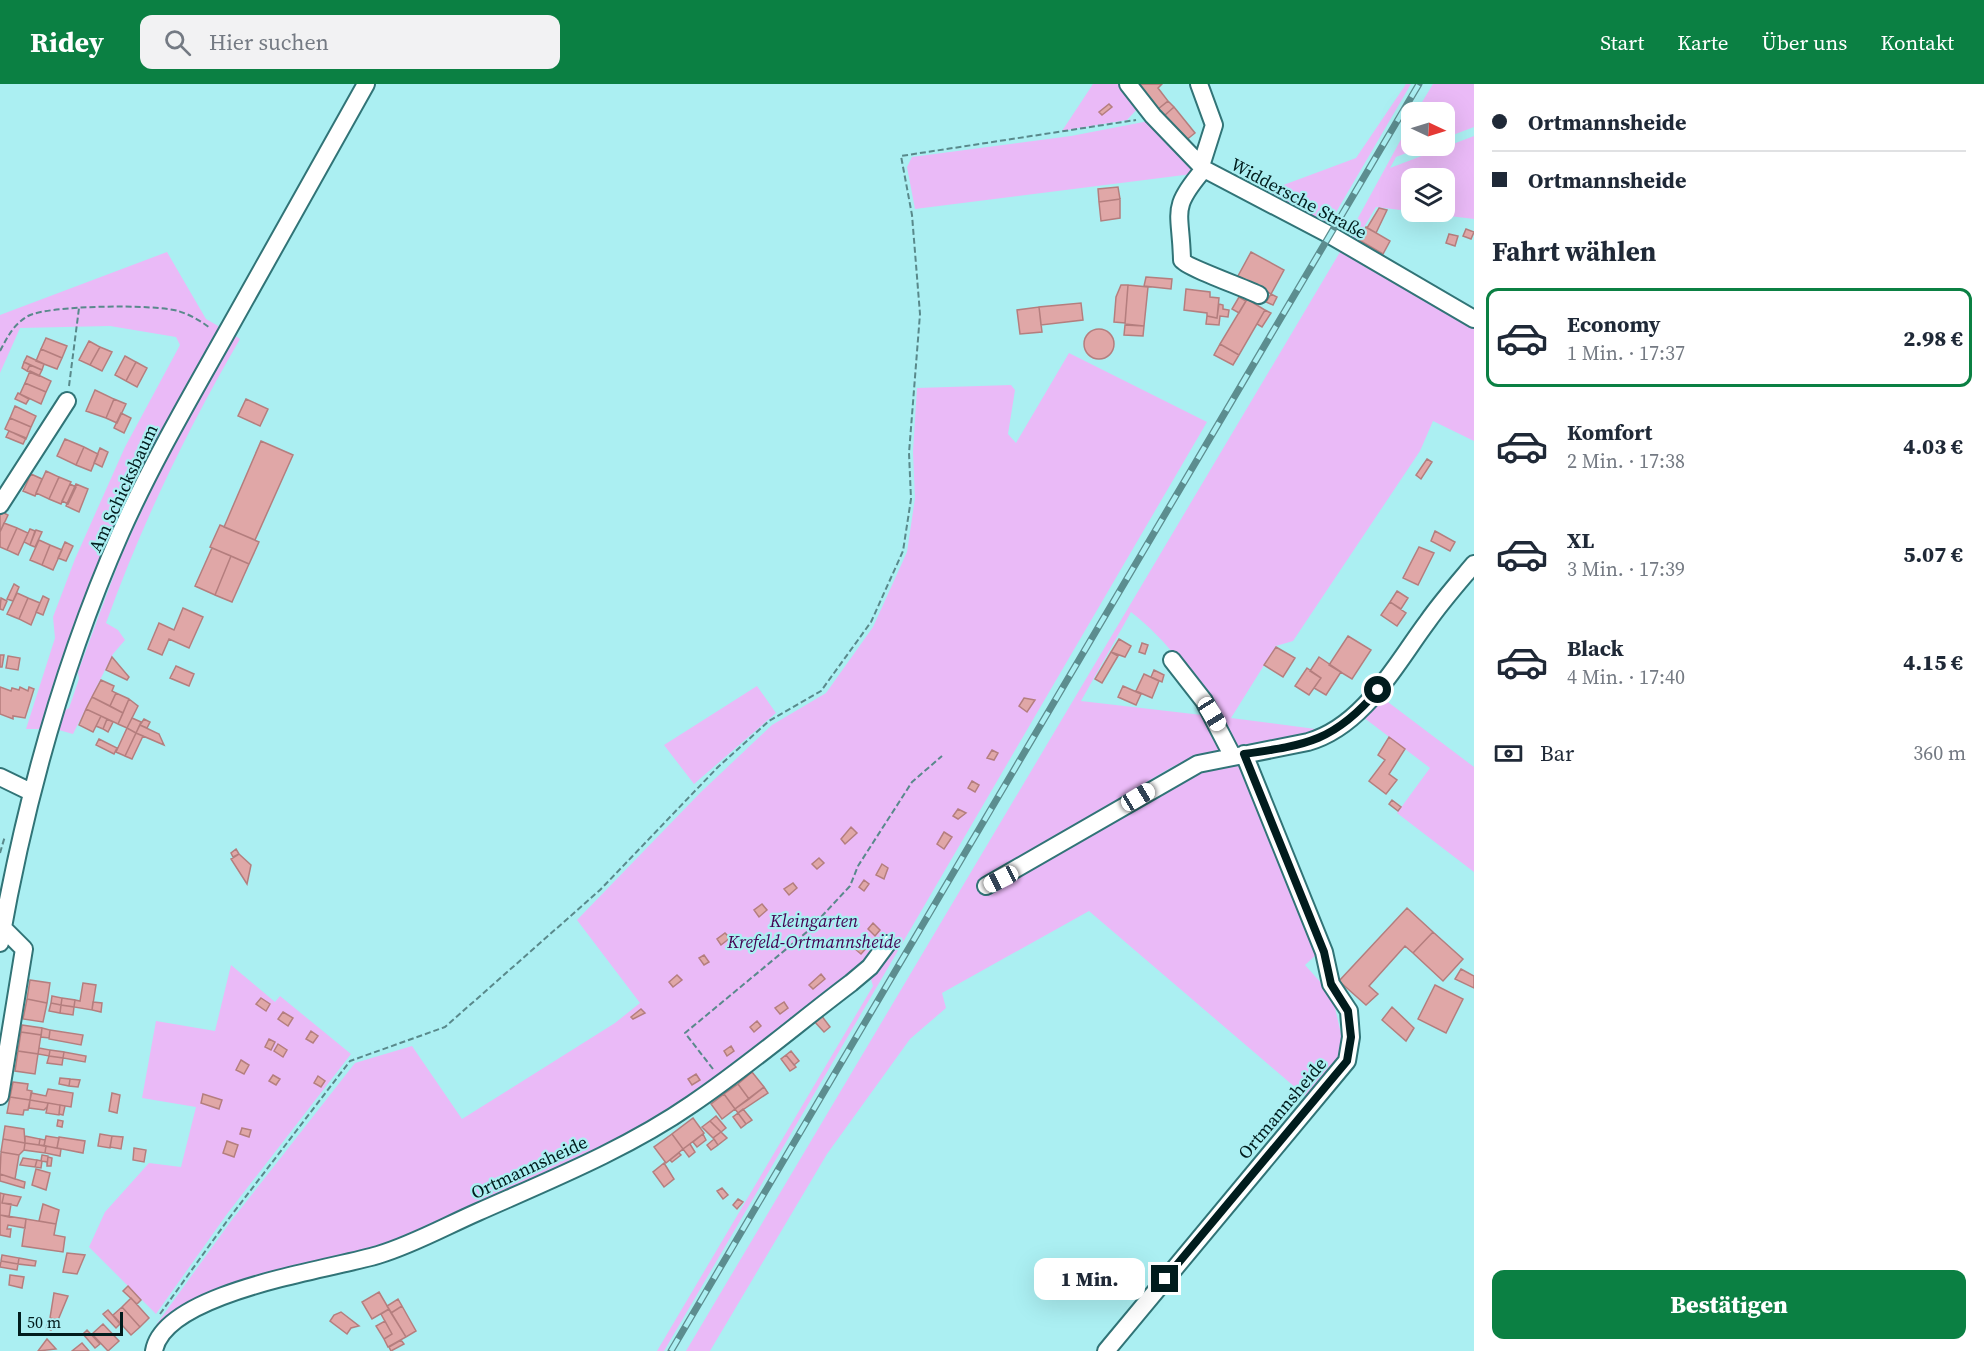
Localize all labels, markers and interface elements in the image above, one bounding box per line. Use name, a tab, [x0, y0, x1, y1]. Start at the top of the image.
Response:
search box	[140, 15, 560, 69]
text: Ridey	[30, 23, 104, 61]
icon: search	[161, 26, 194, 59]
text: Hier suchen	[209, 27, 329, 57]
text: Start	[1600, 28, 1644, 57]
text: Karte	[1677, 28, 1728, 57]
text: Über uns	[1761, 28, 1847, 57]
text: Kontakt	[1880, 28, 1954, 57]
north arrow	[1401, 102, 1455, 156]
map controls	[1401, 102, 1455, 222]
text: Ortmannsheide	[1528, 107, 1686, 137]
street label: Widdersche Straße	[1226, 151, 1372, 245]
text: Ortmannsheide	[1528, 165, 1686, 195]
button: layers	[1401, 168, 1455, 222]
text: Fahrt wählen	[1492, 233, 1656, 270]
text: Economy	[1567, 309, 1661, 339]
icon: car	[1495, 311, 1549, 365]
text: 2.98 €	[1903, 323, 1963, 353]
text: 1 Min. · 17:37	[1567, 339, 1685, 367]
text: Komfort	[1567, 417, 1652, 447]
icon: car	[1495, 419, 1549, 473]
street label: Am Schicksbaum	[82, 420, 164, 556]
text: 4.03 €	[1903, 431, 1963, 461]
text: 2 Min. · 17:38	[1567, 447, 1685, 475]
text: XL	[1567, 525, 1594, 555]
icon: car	[1495, 527, 1549, 581]
text: 5.07 €	[1903, 539, 1963, 569]
text: 3 Min. · 17:39	[1567, 555, 1685, 583]
text: Black	[1567, 633, 1624, 663]
icon: car	[1495, 635, 1549, 689]
text: 4.15 €	[1903, 647, 1963, 677]
text: 4 Min. · 17:40	[1567, 663, 1685, 691]
route start	[1364, 676, 1391, 703]
car	[1195, 694, 1229, 734]
icon: cash	[1492, 737, 1525, 770]
text: Bar	[1540, 738, 1574, 768]
text: 360 m	[1913, 739, 1966, 767]
car	[1118, 780, 1158, 814]
car	[981, 863, 1021, 895]
park label: Kleingarten Krefeld-Ortmannsheide	[726, 908, 901, 954]
street label: Ortmannsheide	[1232, 1052, 1332, 1164]
street label: Ortmannsheide	[467, 1129, 591, 1205]
callout: 1 Min.	[1033, 1258, 1144, 1300]
text: 1 Min.	[1061, 1265, 1118, 1293]
route end	[1151, 1265, 1178, 1292]
button: Bestätigen	[1492, 1270, 1966, 1339]
scale bar	[18, 1309, 123, 1336]
text: 50 m	[27, 1311, 61, 1333]

